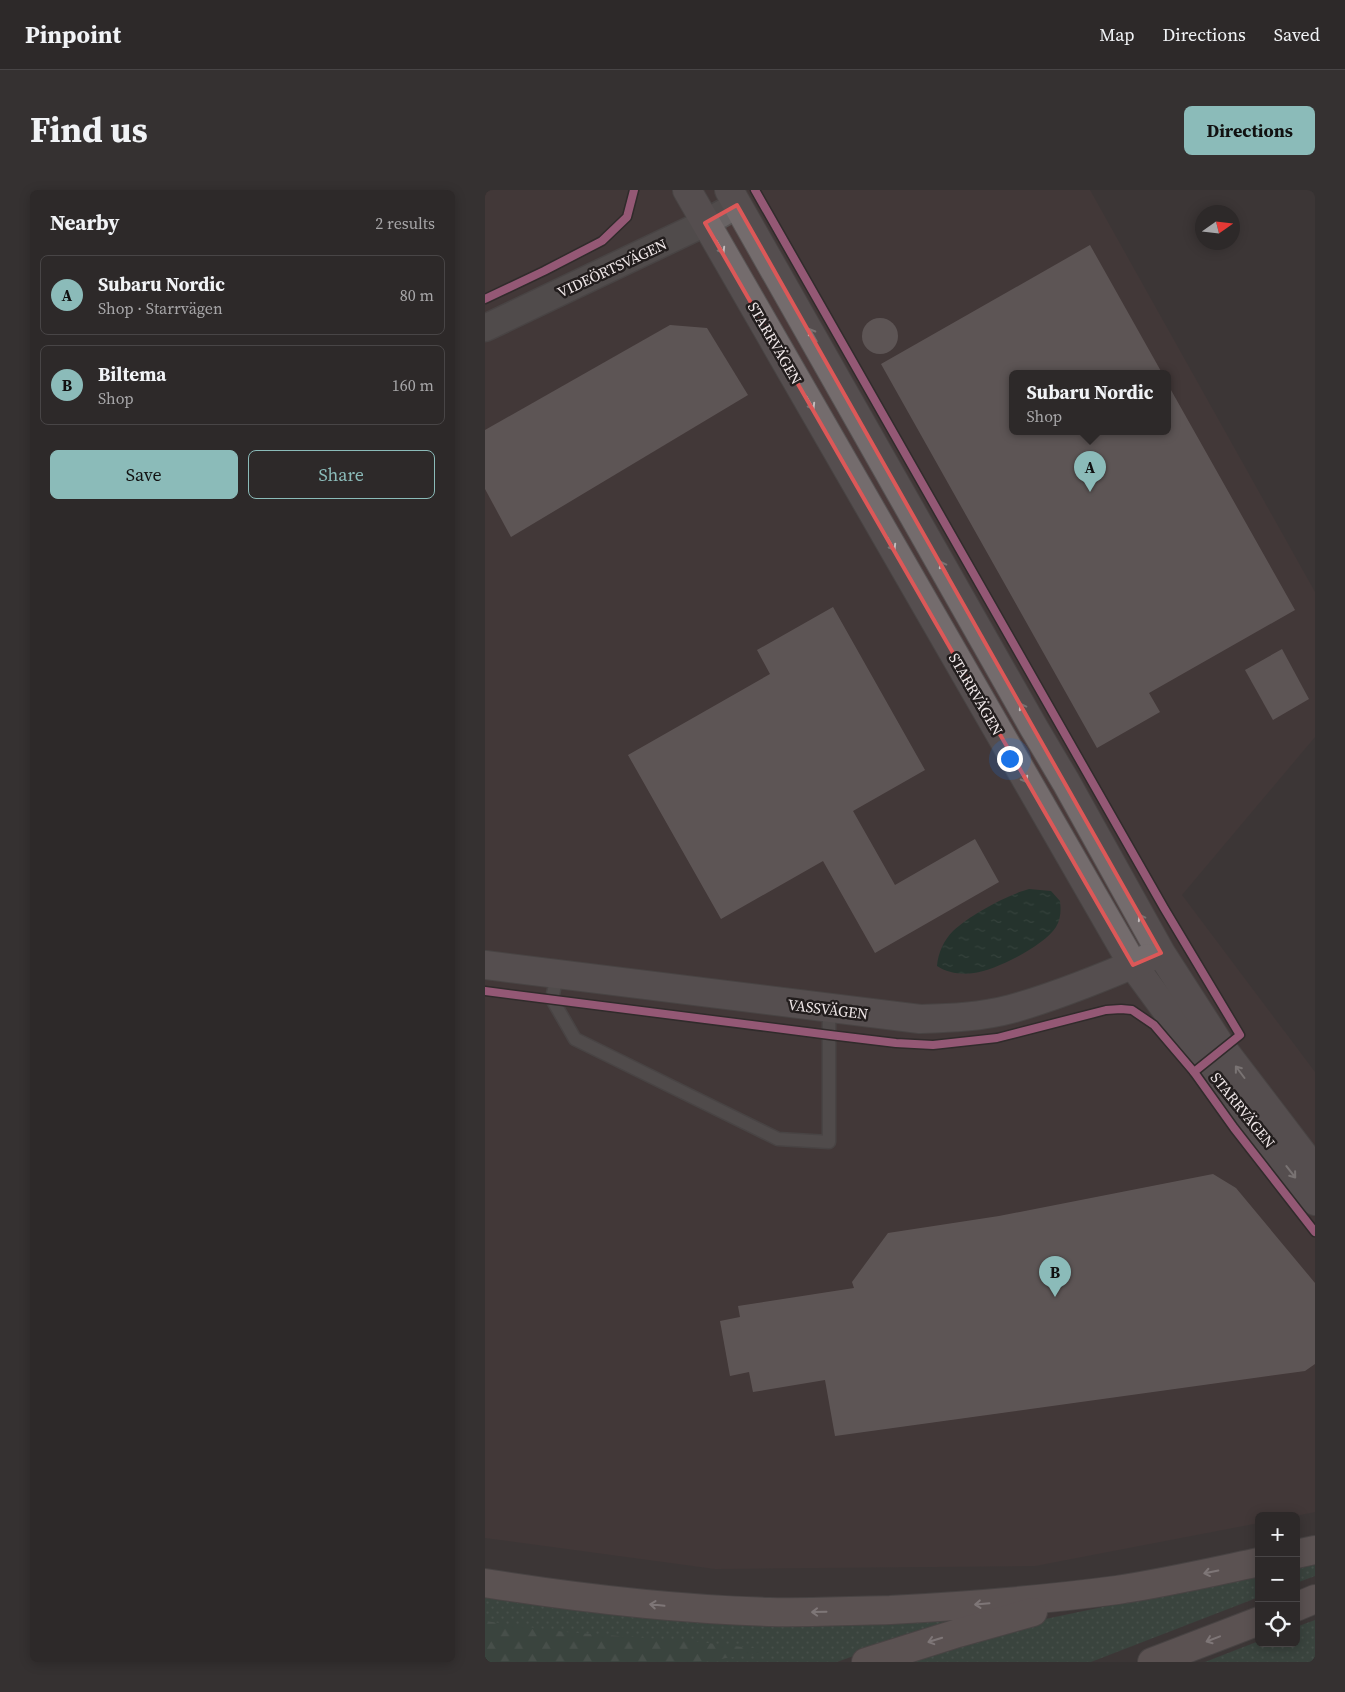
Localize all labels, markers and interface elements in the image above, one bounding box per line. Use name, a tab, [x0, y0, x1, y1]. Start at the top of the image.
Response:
text: Pinpoint	[25, 18, 121, 51]
text: Map	[1099, 22, 1135, 47]
text: Directions	[1163, 22, 1246, 47]
text: Saved	[1274, 22, 1320, 47]
text: Find us	[30, 106, 148, 154]
button: Directions	[1184, 106, 1315, 155]
north arrow	[1195, 205, 1240, 250]
text: Nearby	[50, 208, 120, 237]
text: 2 results	[375, 212, 435, 234]
street label: VIDEÖRTSVÄGEN	[554, 233, 670, 303]
one-way arrow	[715, 240, 725, 254]
text: Subaru Nordic	[98, 271, 225, 297]
text: A	[62, 284, 72, 306]
text: 80 m	[400, 284, 434, 306]
text: Shop · Starrvägen	[98, 297, 223, 319]
street label: STARRVÄGEN	[743, 298, 807, 388]
one-way arrow	[807, 329, 817, 343]
text: Biltema	[98, 361, 166, 387]
popup	[1009, 370, 1171, 435]
text: B	[62, 374, 72, 396]
text: 160 m	[392, 374, 434, 396]
text: Subaru Nordic	[1027, 379, 1153, 405]
text: Shop	[98, 387, 134, 409]
one-way arrow	[806, 395, 815, 410]
text: Shop	[1027, 405, 1062, 427]
button: Save	[50, 450, 238, 499]
button: Share	[248, 450, 435, 499]
pin: A	[1074, 451, 1106, 492]
one-way arrow	[886, 537, 896, 551]
one-way arrow	[939, 561, 949, 576]
street label: STARRVÄGEN	[944, 649, 1008, 739]
one-way arrow	[1019, 702, 1029, 717]
your location	[997, 746, 1023, 772]
one-way arrow	[1019, 769, 1029, 783]
one-way arrow	[1138, 914, 1148, 928]
street label: VASSVÄGEN	[787, 994, 869, 1024]
one-way arrow	[1235, 1066, 1246, 1079]
street label: STARRVÄGEN	[1206, 1068, 1280, 1152]
one-way arrow	[1286, 1165, 1297, 1178]
pin: B	[1039, 1256, 1071, 1297]
map controls	[1255, 1512, 1300, 1647]
button: +	[1255, 1512, 1300, 1557]
button: −	[1255, 1557, 1300, 1602]
one-way arrow	[1204, 1568, 1220, 1578]
one-way arrow	[974, 1599, 990, 1609]
one-way arrow	[649, 1600, 665, 1610]
button: locate	[1255, 1602, 1300, 1647]
one-way arrow	[812, 1607, 828, 1616]
one-way arrow	[1206, 1634, 1221, 1644]
one-way arrow	[928, 1636, 944, 1645]

